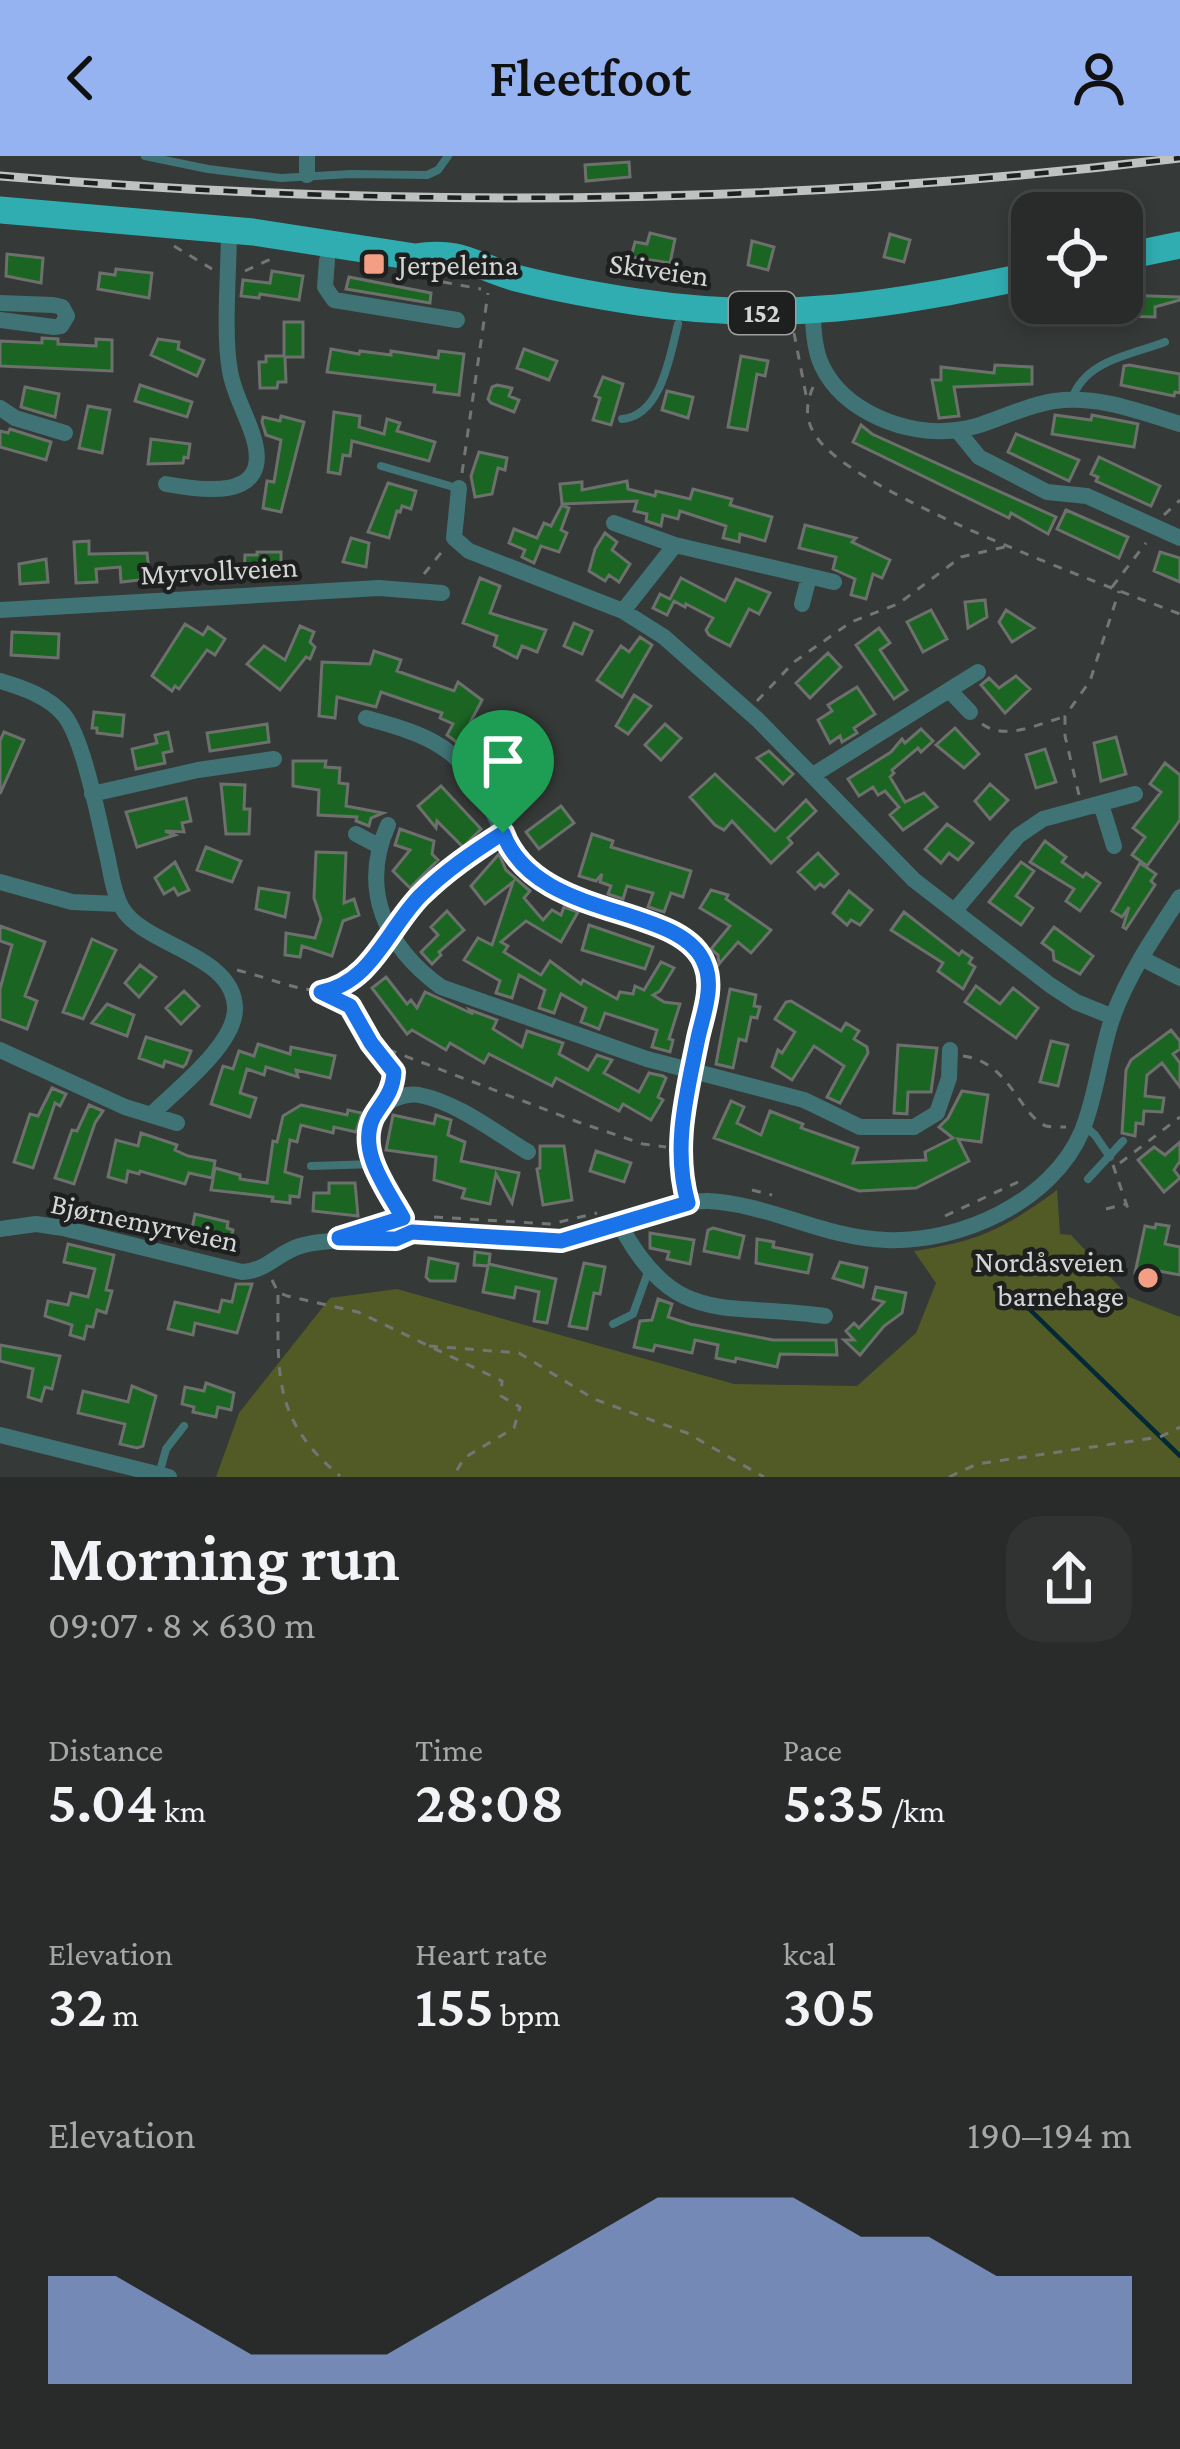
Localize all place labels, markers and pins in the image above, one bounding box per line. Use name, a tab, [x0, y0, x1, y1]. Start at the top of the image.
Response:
place label: Jerpeleina	[395, 248, 519, 282]
marker: Jerpeleina	[361, 251, 387, 277]
pin	[452, 710, 554, 833]
place label: Nordåsveien barnehage	[974, 1245, 1124, 1313]
marker: Nordåsveien barnehage	[1135, 1265, 1161, 1291]

